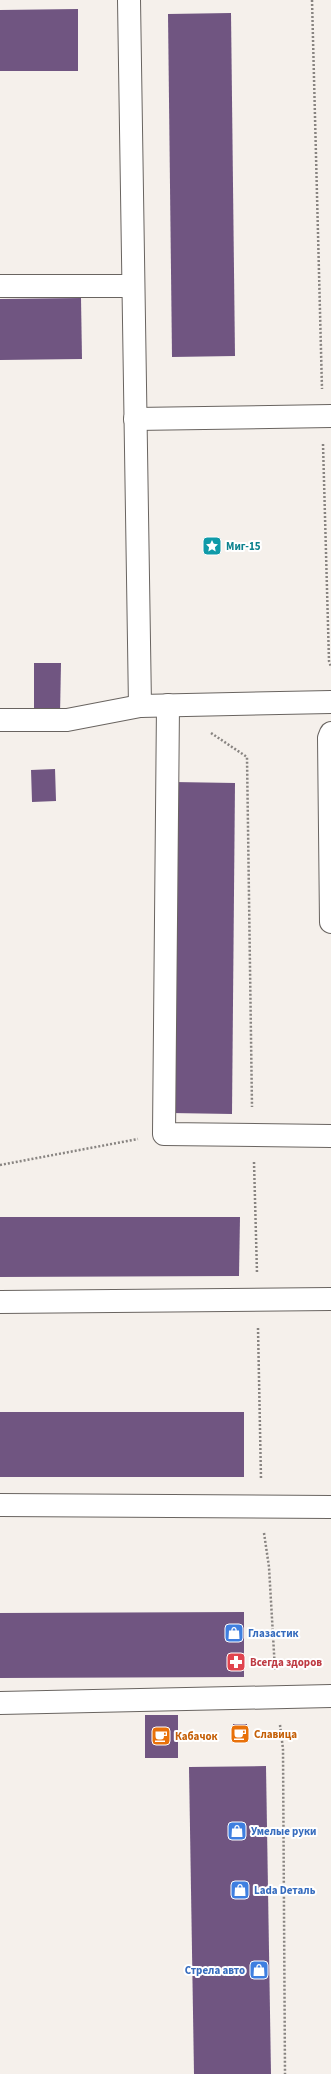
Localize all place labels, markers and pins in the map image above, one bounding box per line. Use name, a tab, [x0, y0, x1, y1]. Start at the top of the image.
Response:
place icon: Миг-15	[201, 535, 223, 557]
place label: Миг-15	[226, 539, 261, 554]
shop icon: Глазастик	[223, 1622, 245, 1644]
place label: Глазастик	[248, 1626, 299, 1641]
pharmacy icon: Всегда здоров	[225, 1651, 247, 1673]
place label: Всегда здоров	[250, 1655, 322, 1670]
cafe icon: Славица	[229, 1723, 251, 1745]
cafe icon: Кабачок	[150, 1725, 172, 1747]
place label: Славица	[254, 1727, 297, 1742]
place label: Кабачок	[175, 1729, 218, 1744]
shop icon: Умелые руки	[226, 1820, 248, 1842]
place label: Умелые руки	[251, 1824, 316, 1839]
shop icon: Lada Dеталь	[229, 1879, 251, 1901]
place label: Lada Dеталь	[254, 1883, 316, 1898]
shop icon: Стрела авто	[248, 1959, 270, 1981]
place label: Стрела авто	[185, 1963, 245, 1978]

